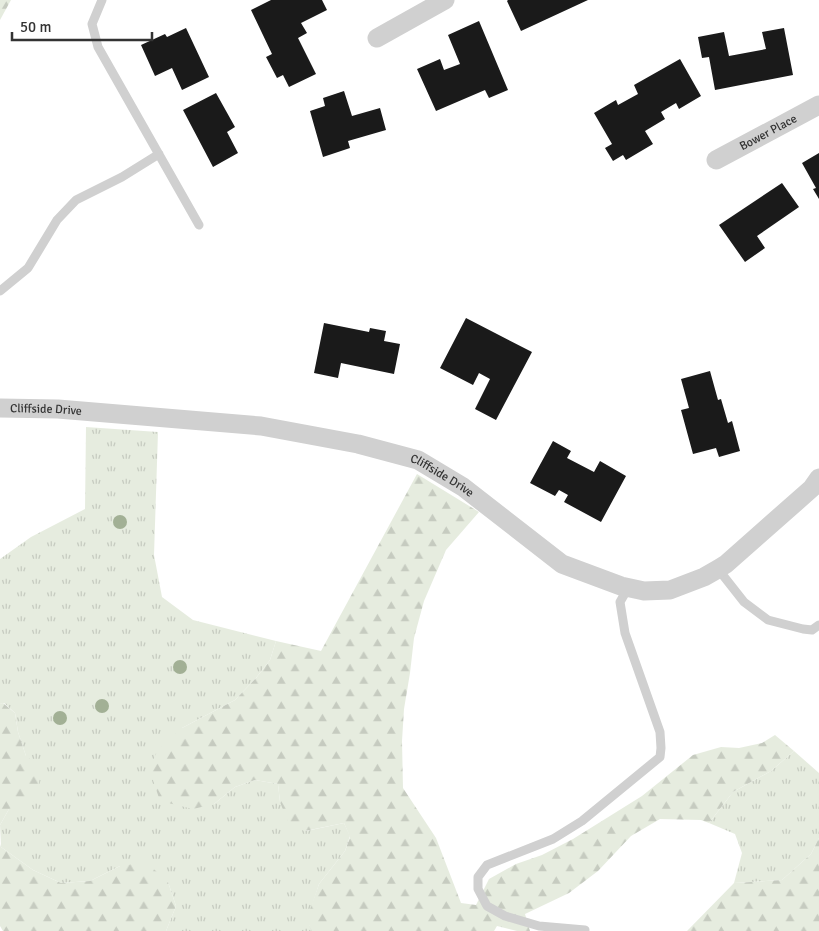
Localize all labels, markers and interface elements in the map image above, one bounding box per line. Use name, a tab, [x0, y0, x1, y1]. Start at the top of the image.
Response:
scale bar	[12, 10, 152, 42]
text: 50 m	[20, 18, 51, 36]
street label: Bower Place	[737, 111, 800, 154]
street label: Cliffside Drive	[10, 401, 83, 419]
street label: Cliffside Drive	[409, 451, 477, 501]

